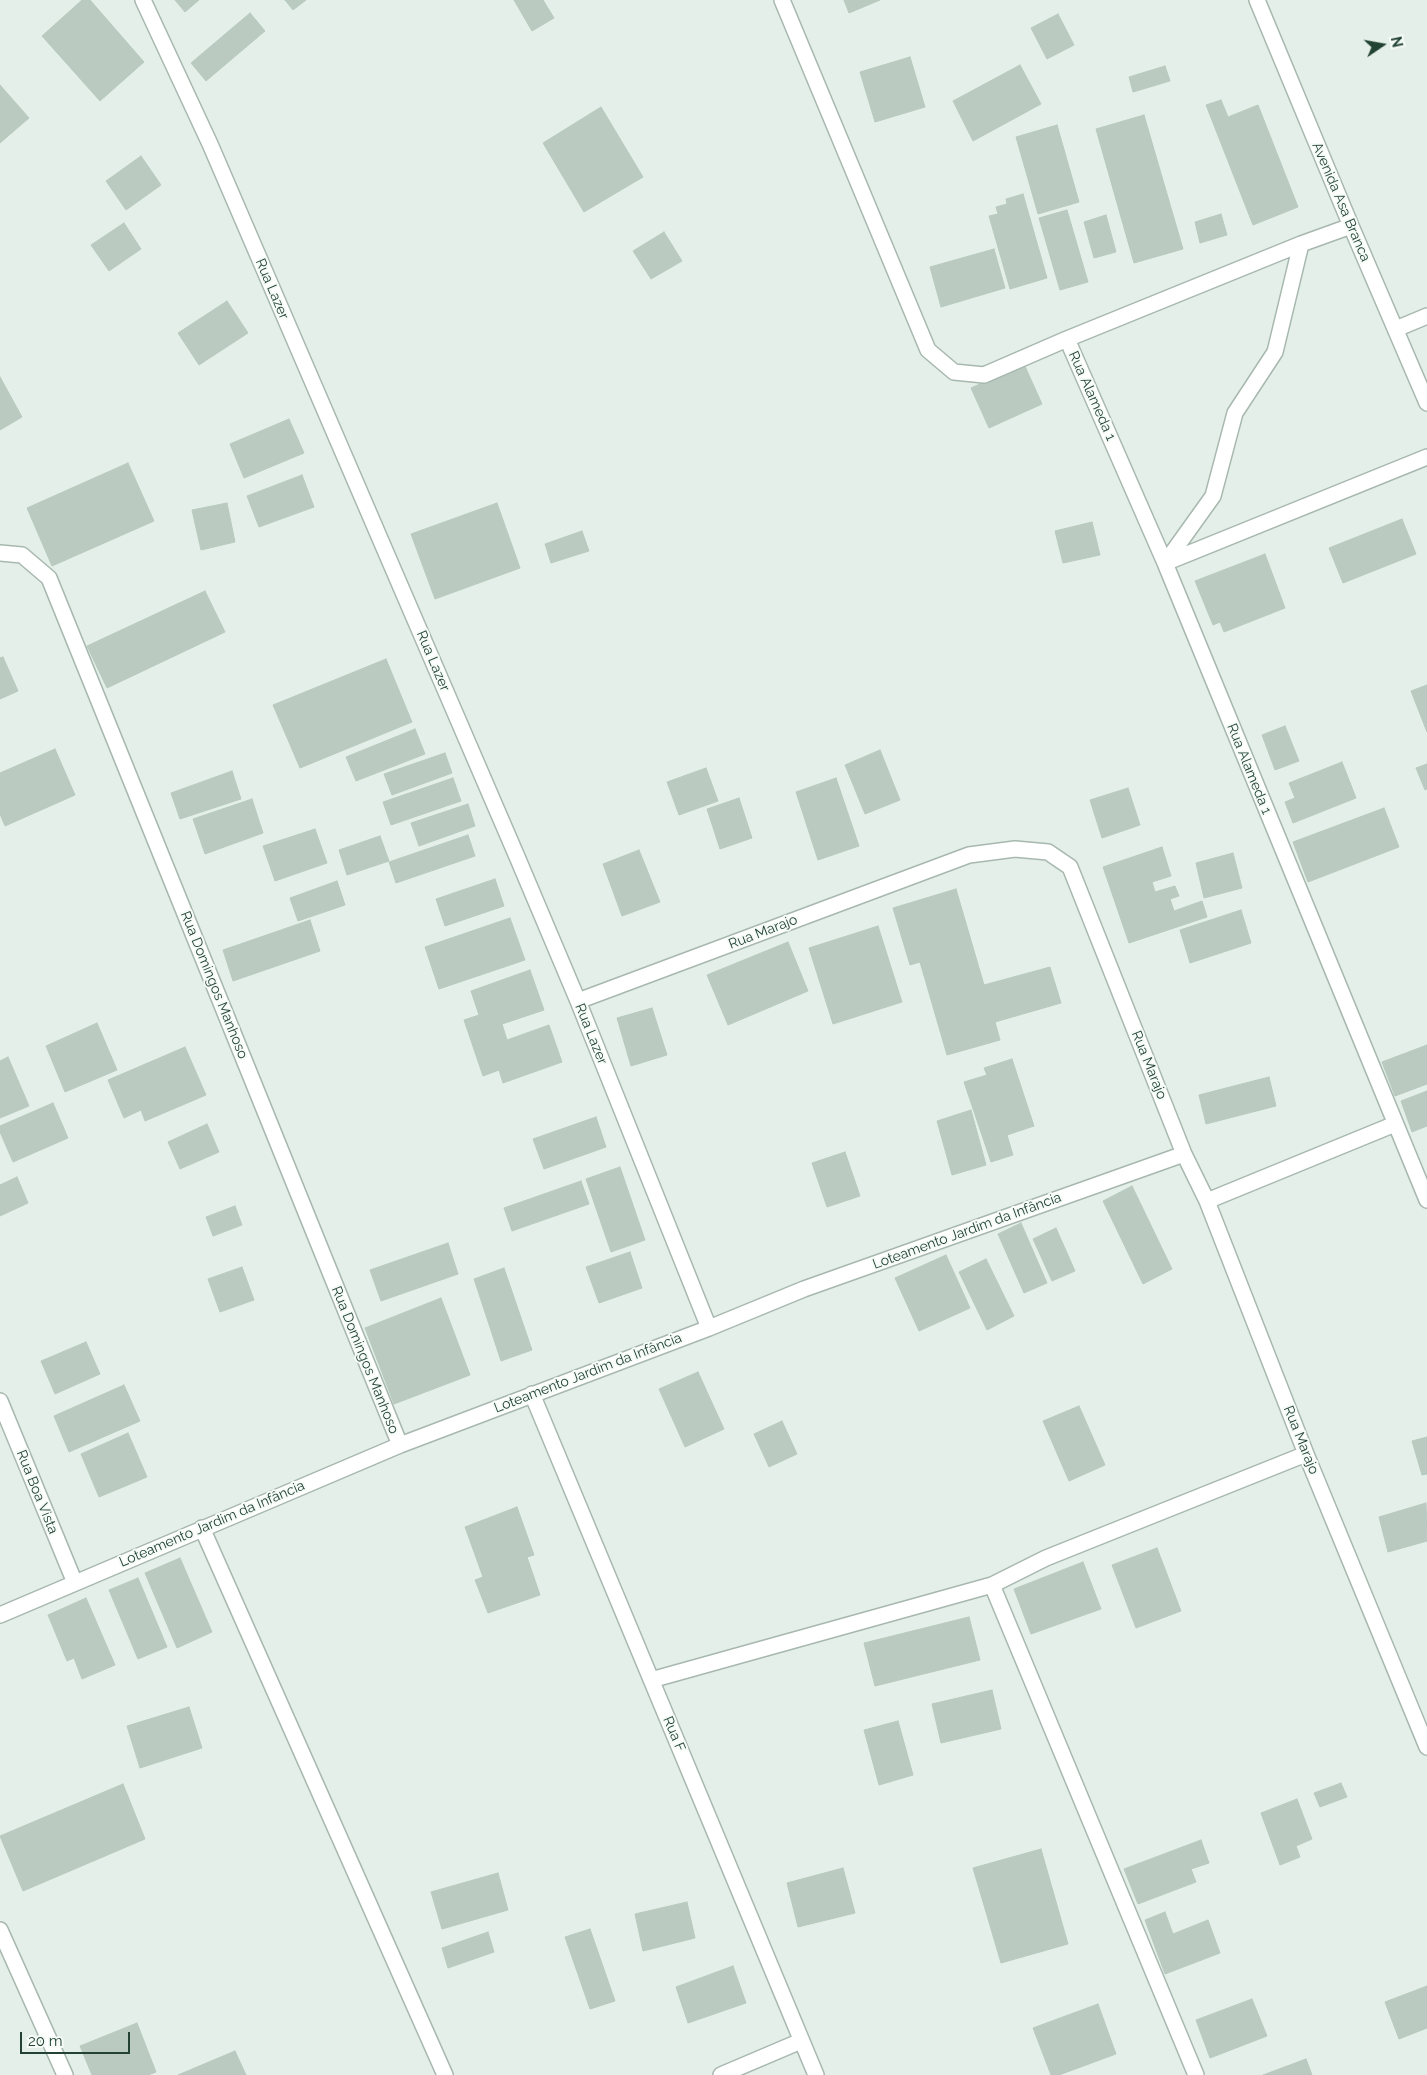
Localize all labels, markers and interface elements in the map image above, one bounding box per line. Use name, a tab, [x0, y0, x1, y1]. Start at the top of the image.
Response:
north arrow	[1357, 20, 1407, 70]
text: N	[1388, 35, 1406, 49]
street label: Avenida Asa Branca	[1308, 140, 1374, 264]
street label: Rua Lazer	[252, 256, 292, 322]
street label: Rua Alameda 1	[1065, 349, 1119, 443]
street label: Rua Lazer	[413, 628, 453, 694]
street label: Rua Alameda 1	[1223, 721, 1275, 817]
street label: Rua Domingos Manhoso	[177, 909, 251, 1061]
street label: Rua Marajo	[726, 911, 800, 953]
street label: Rua Lazer	[571, 1001, 611, 1067]
street label: Rua Marajo	[1128, 1028, 1170, 1102]
street label: Loteamento Jardim da Infância	[870, 1189, 1064, 1273]
street label: Rua Domingos Manhoso	[328, 1284, 402, 1436]
street label: Loteamento Jardim da Infância	[492, 1329, 684, 1417]
street label: Rua Marajo	[1280, 1403, 1322, 1477]
street label: Rua Boa Vista	[13, 1448, 61, 1536]
street label: Loteamento Jardim da Infância	[117, 1477, 307, 1571]
street label: Rua F	[659, 1714, 689, 1754]
scale bar	[22, 2022, 132, 2054]
text: 20 m	[28, 2032, 63, 2050]

